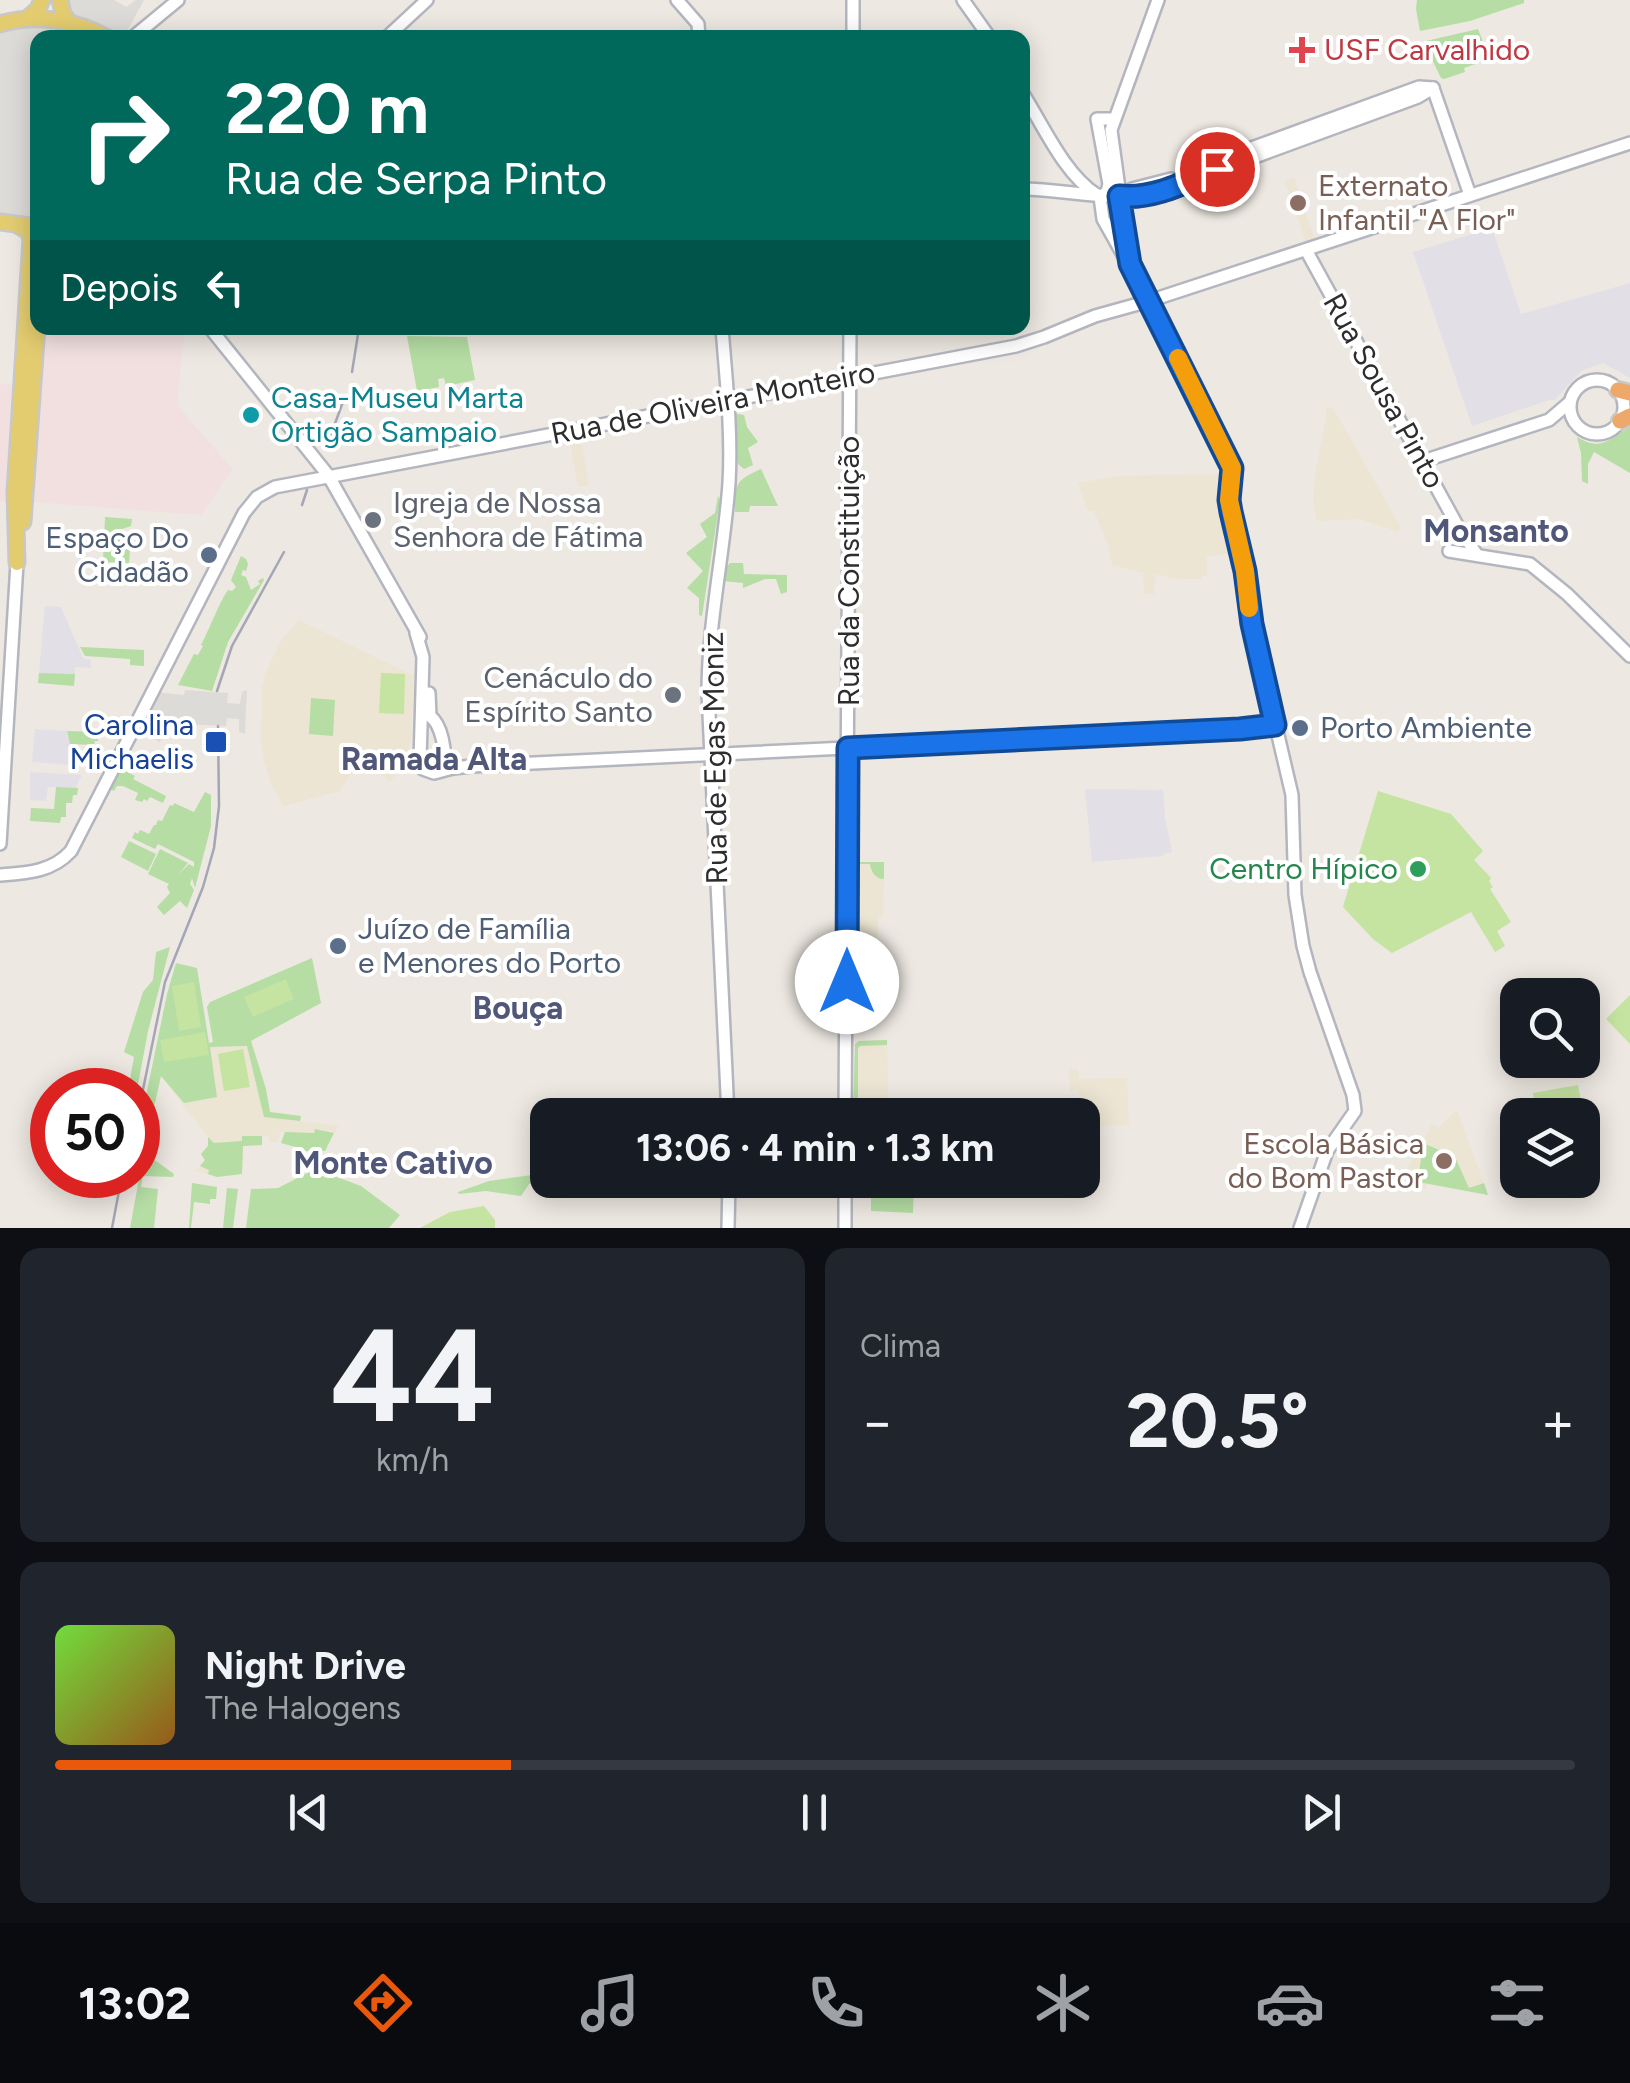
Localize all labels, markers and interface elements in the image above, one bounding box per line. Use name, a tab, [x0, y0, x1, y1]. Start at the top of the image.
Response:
place label: USF Carvalhido	[1324, 31, 1530, 68]
marker: USF Carvalhido	[1289, 37, 1315, 63]
text: 220 m	[225, 66, 429, 151]
icon: right	[60, 70, 190, 200]
pin	[1175, 127, 1260, 212]
icon: arrive	[1190, 142, 1245, 197]
text: Rua de Serpa Pinto	[225, 151, 607, 205]
place label: Externato Infantil "A Flor"	[1318, 167, 1516, 238]
marker: Externato Infantil "A Flor"	[1287, 192, 1309, 214]
icon: left	[198, 260, 253, 315]
text: Depois	[60, 265, 178, 311]
street label: Rua Sousa Pinto	[1316, 287, 1453, 495]
street label: Rua de Oliveira Monteiro	[548, 353, 878, 452]
place label: Casa-Museu Marta Ortigão Sampaio	[271, 379, 524, 450]
marker: Casa-Museu Marta Ortigão Sampaio	[240, 404, 262, 426]
street label: Rua da Constituição	[830, 436, 867, 706]
place label: Igreja de Nossa Senhora de Fátima	[393, 484, 643, 555]
marker: Igreja de Nossa Senhora de Fátima	[362, 509, 384, 531]
district label: Monsanto	[1423, 512, 1569, 550]
place label: Espaço Do Cidadão	[45, 519, 189, 590]
marker: Espaço Do Cidadão	[198, 544, 220, 566]
street label: Rua de Egas Moniz	[694, 631, 735, 885]
place label: Cenáculo do Espírito Santo	[464, 659, 653, 730]
marker: Cenáculo do Espírito Santo	[662, 684, 684, 706]
place label: Carolina Michaelis	[69, 706, 194, 777]
place label: Porto Ambiente	[1320, 709, 1532, 746]
marker: Porto Ambiente	[1289, 717, 1311, 739]
marker: Carolina Michaelis	[203, 729, 229, 755]
district label: Ramada Alta	[341, 740, 527, 778]
place label: Centro Hípico	[1209, 850, 1398, 887]
marker: Centro Hípico	[1407, 858, 1429, 880]
place label: Juízo de Família e Menores do Porto	[358, 910, 621, 981]
position arrow	[795, 930, 899, 1034]
marker: Juízo de Família e Menores do Porto	[327, 935, 349, 957]
map controls	[1500, 978, 1600, 1198]
button: search	[1500, 978, 1600, 1078]
district label: Bouça	[473, 989, 563, 1027]
speed limit sign: 50	[30, 1068, 160, 1198]
button: layers	[1500, 1098, 1600, 1198]
text: 13:06 · 4 min · 1.3 km	[636, 1125, 994, 1171]
place label: Escola Básica do Bom Pastor	[1228, 1125, 1424, 1196]
district label: Monte Cativo	[293, 1144, 493, 1182]
marker: Escola Básica do Bom Pastor	[1433, 1150, 1455, 1172]
text: 44	[330, 1298, 495, 1454]
text: Clima	[860, 1327, 941, 1365]
text: 20.5°	[1126, 1376, 1309, 1466]
text: −	[860, 1389, 894, 1455]
text: +	[1541, 1389, 1575, 1455]
text: km/h	[376, 1441, 449, 1479]
text: Night Drive	[205, 1643, 406, 1689]
text: The Halogens	[205, 1689, 401, 1727]
icon: previous	[281, 1785, 336, 1840]
icon: pause	[787, 1785, 842, 1840]
icon: next	[1294, 1785, 1349, 1840]
icon: directions	[348, 1968, 418, 2038]
icon: music	[575, 1968, 645, 2038]
icon: phone	[801, 1968, 871, 2038]
icon: climate	[1028, 1968, 1098, 2038]
icon: car	[1255, 1968, 1325, 2038]
icon: filters	[1482, 1968, 1552, 2038]
text: 13:02	[78, 1976, 191, 2030]

